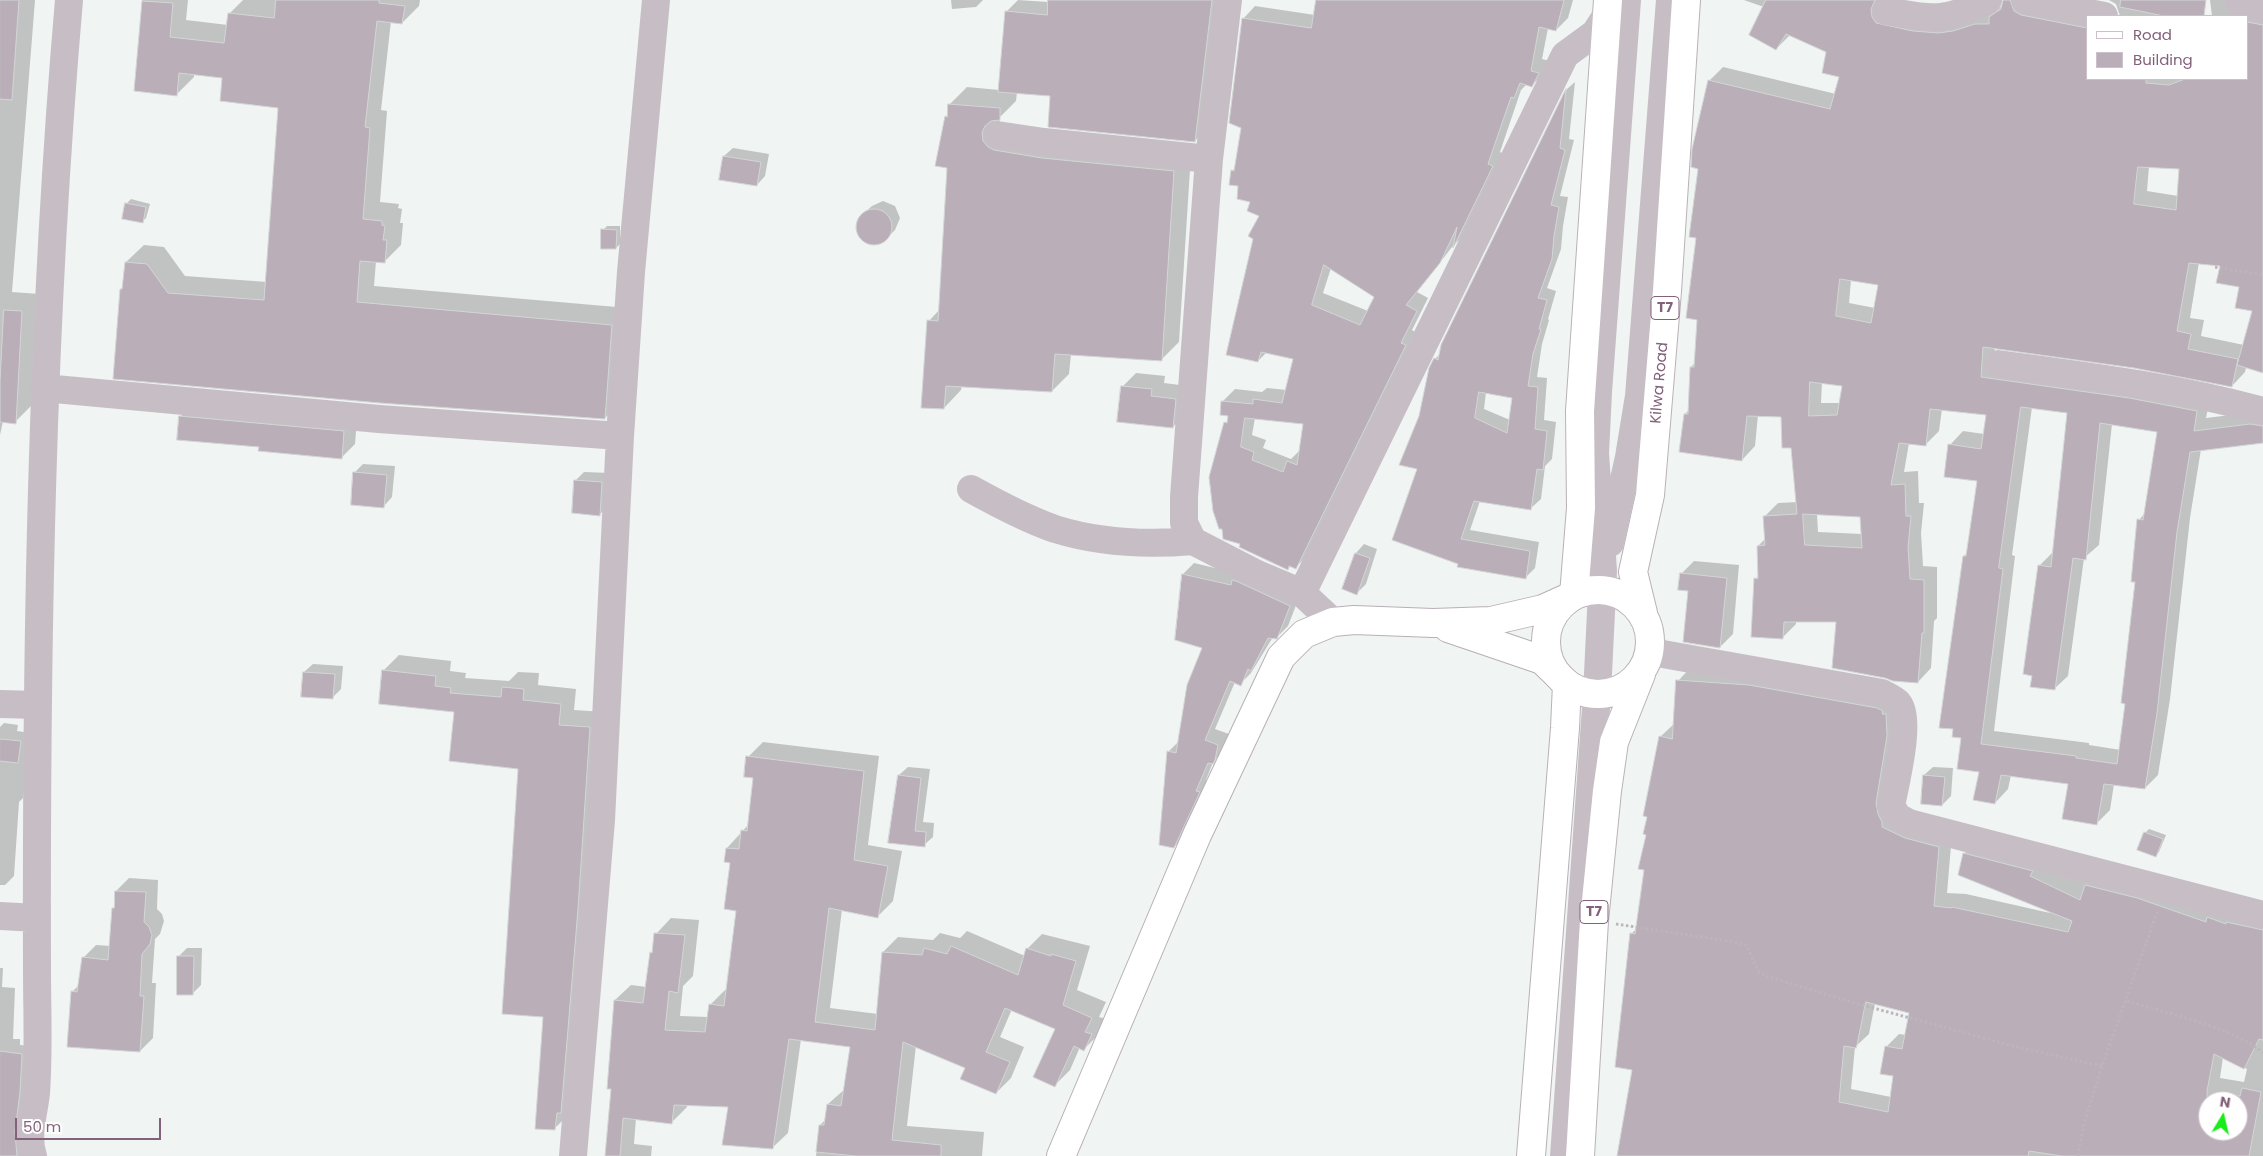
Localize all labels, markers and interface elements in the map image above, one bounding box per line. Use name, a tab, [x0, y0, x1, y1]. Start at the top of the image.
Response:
legend	[2086, 15, 2248, 80]
text: Road	[2133, 24, 2172, 45]
text: Building	[2133, 49, 2193, 70]
road number: T7	[1651, 296, 1679, 320]
street label: Kilwa Road	[1647, 341, 1673, 425]
road number: T7	[1580, 900, 1608, 924]
north arrow	[2198, 1091, 2248, 1141]
text: N	[2218, 1091, 2232, 1113]
scale bar	[18, 1108, 164, 1140]
text: 50 m	[23, 1116, 61, 1137]

